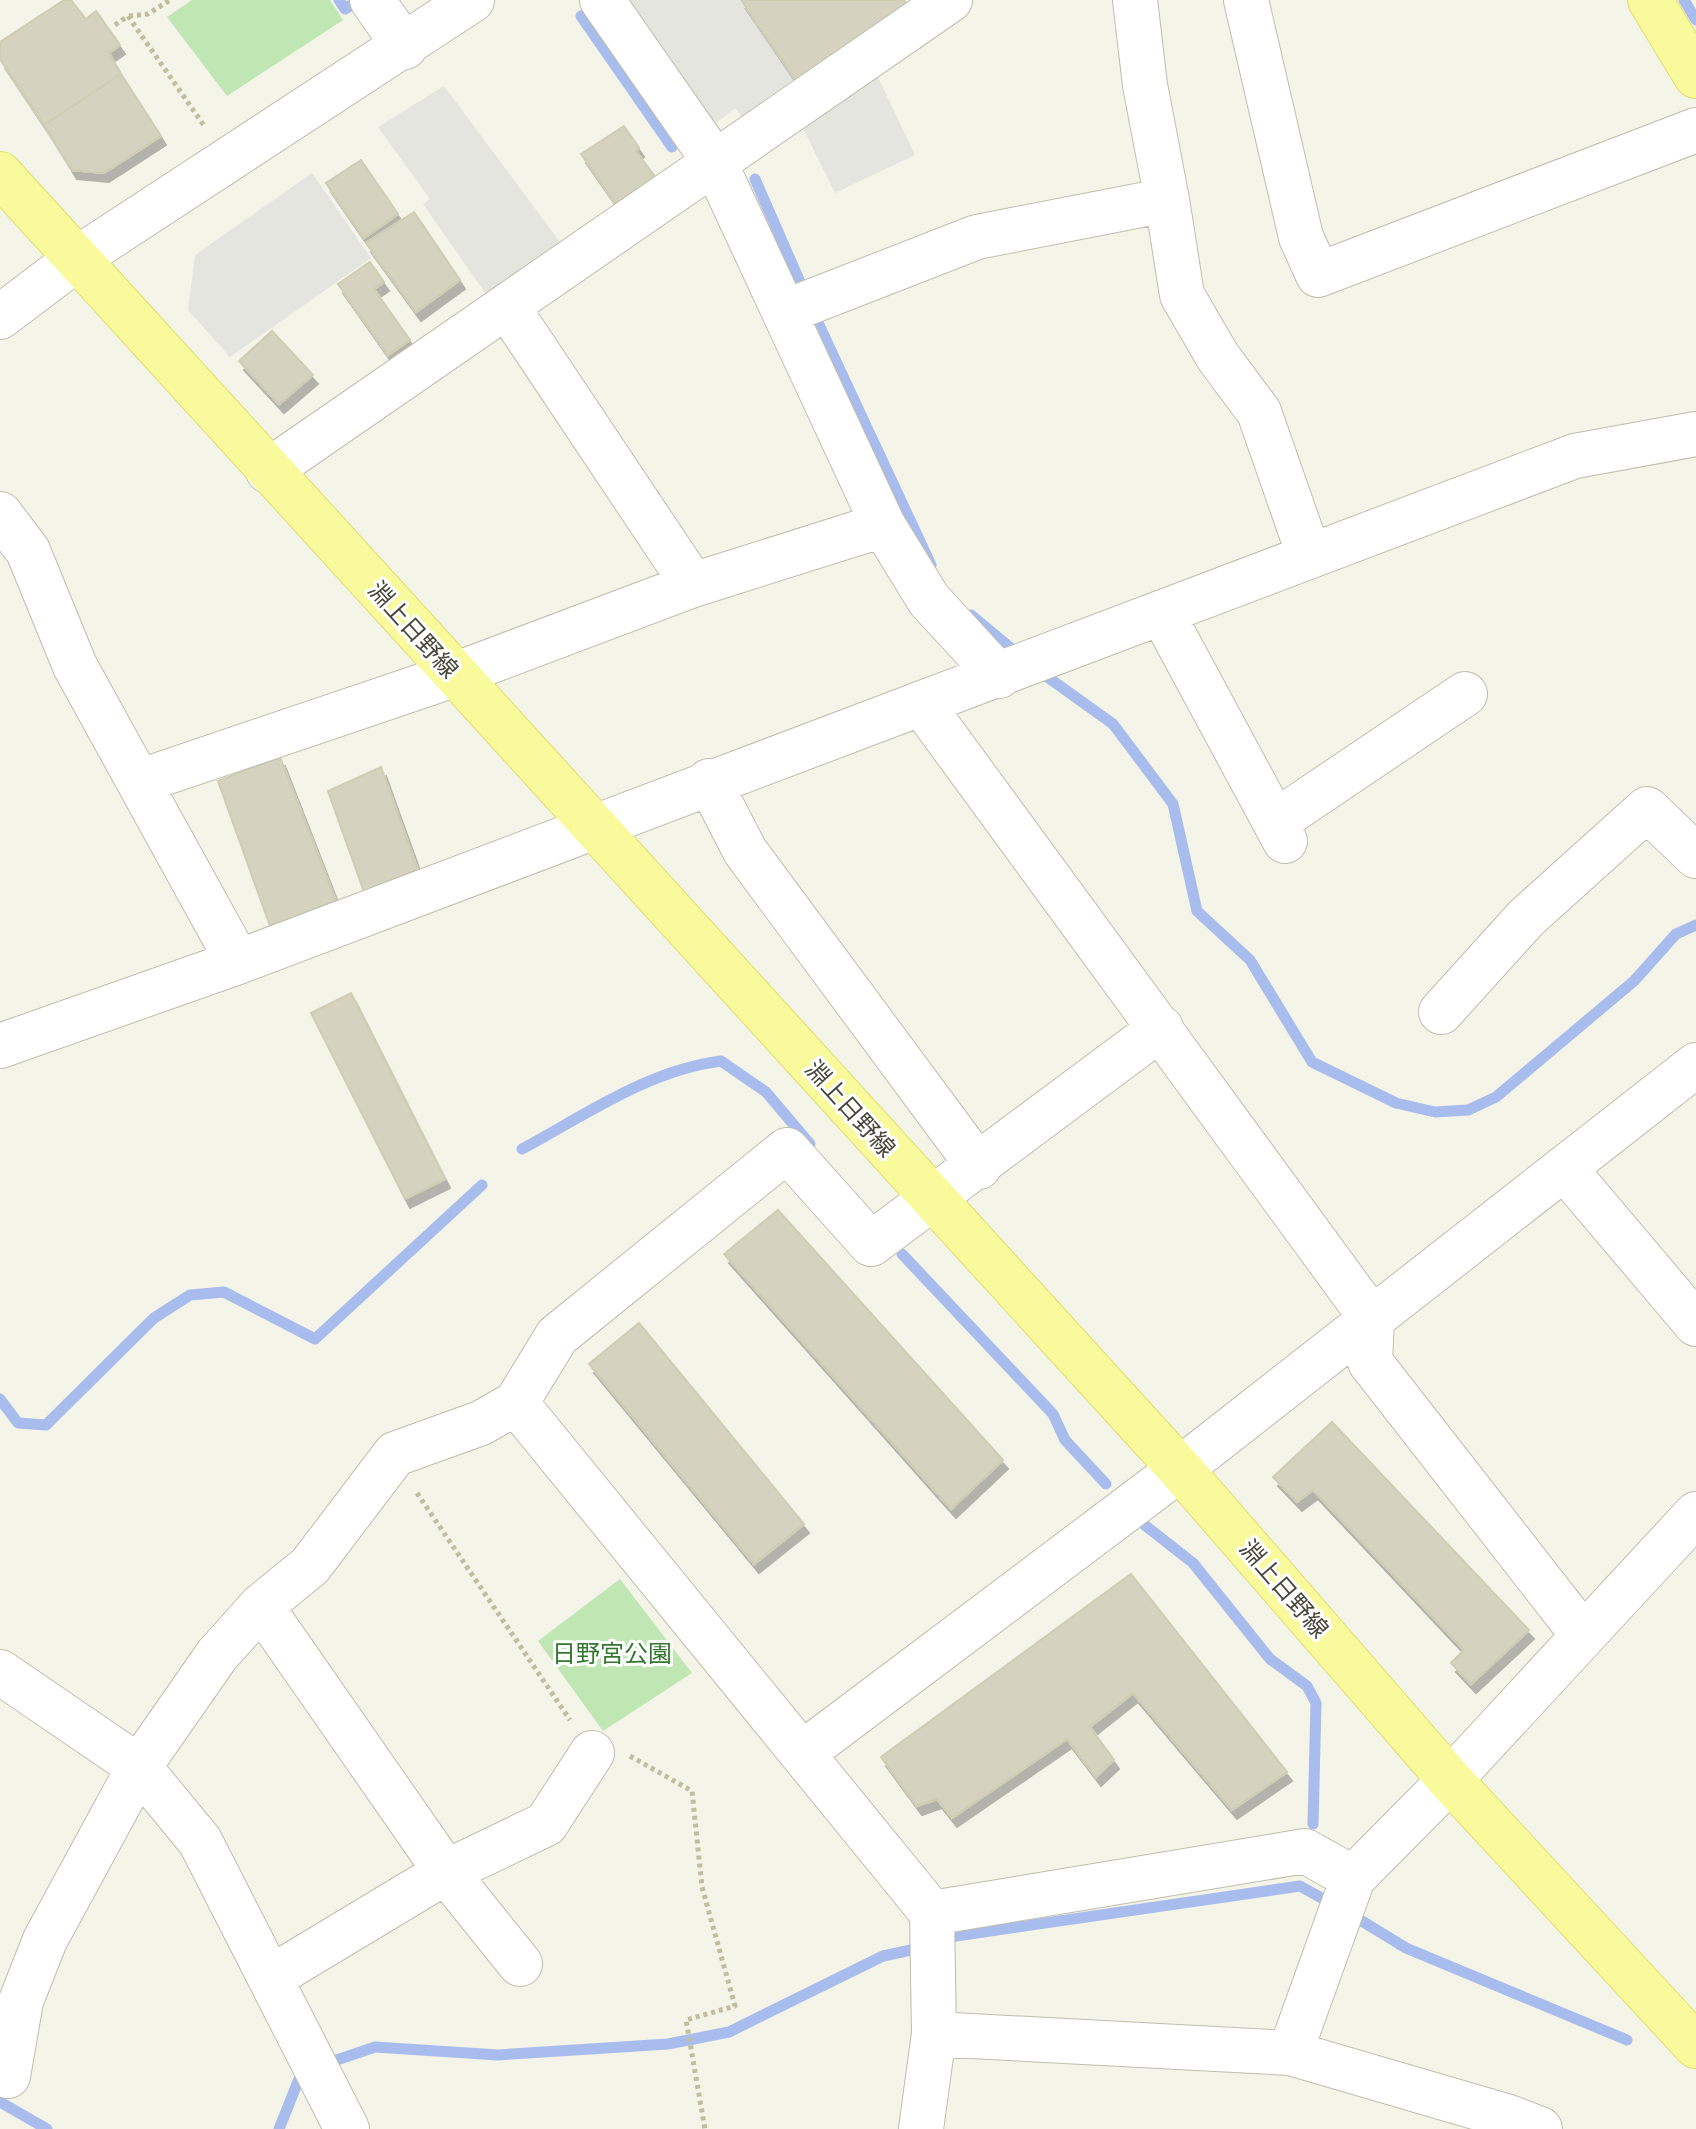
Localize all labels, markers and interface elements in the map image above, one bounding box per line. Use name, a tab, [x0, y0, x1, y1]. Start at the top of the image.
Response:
street label: 淵上日野線	[363, 577, 463, 683]
street label: 淵上日野線	[800, 1056, 900, 1162]
street label: 淵上日野線	[1235, 1535, 1333, 1643]
park label: 日野宮公園	[552, 1641, 672, 1667]

